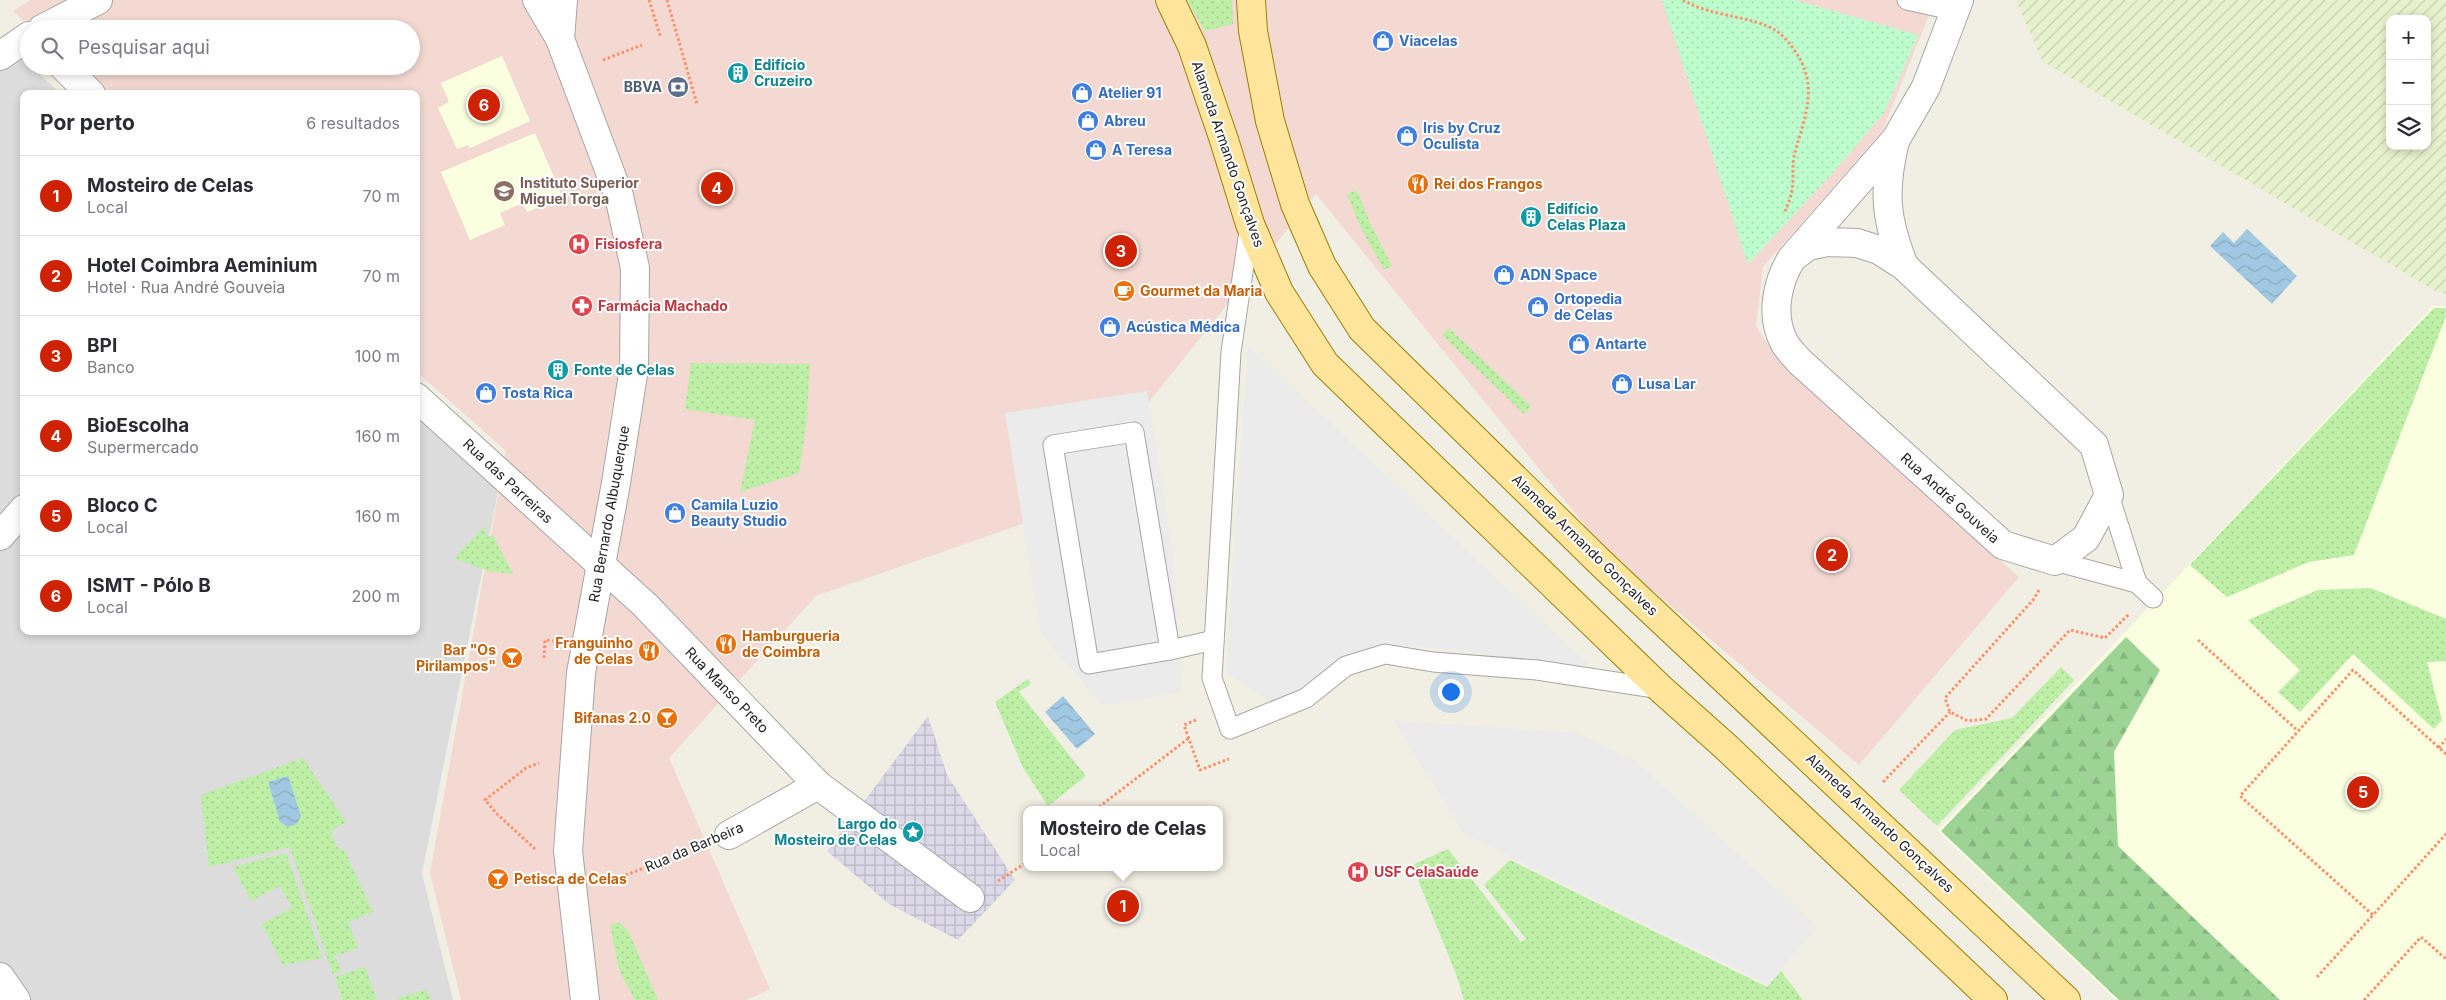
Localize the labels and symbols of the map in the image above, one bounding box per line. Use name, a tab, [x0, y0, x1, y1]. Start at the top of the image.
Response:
shop icon: Viacelas	[1371, 29, 1395, 53]
place label: Viacelas	[1399, 32, 1458, 49]
place label: Edifício Cruzeiro	[754, 56, 813, 89]
street label: Alameda Armando Gonçalves	[1189, 58, 1268, 249]
building icon: Edifício Cruzeiro	[726, 61, 750, 85]
bank icon: BBVA	[666, 75, 690, 99]
place label: BBVA	[624, 78, 663, 95]
shop icon: Atelier 91	[1070, 81, 1094, 105]
place label: Atelier 91	[1098, 84, 1161, 101]
pin: 6	[468, 86, 500, 124]
shop icon: Abreu	[1076, 109, 1100, 133]
place label: Abreu	[1104, 112, 1146, 129]
place label: Iris by Cruz Oculista	[1423, 119, 1501, 152]
shop icon: Iris by Cruz Oculista	[1395, 124, 1419, 148]
shop icon: A Teresa	[1084, 138, 1108, 162]
place label: A Teresa	[1112, 141, 1172, 158]
pin: 4	[701, 169, 733, 207]
restaurant icon: Rei dos Frangos	[1406, 172, 1430, 196]
place label: Instituto Superior Miguel Torga	[520, 174, 639, 207]
place label: Rei dos Frangos	[1434, 175, 1543, 192]
school or university icon: Instituto Superior Miguel Torga	[492, 179, 516, 203]
place label: Edifício Celas Plaza	[1547, 200, 1626, 233]
building icon: Edifício Celas Plaza	[1519, 205, 1543, 229]
hospital icon: Fisiosfera	[567, 232, 591, 256]
pin: 3	[1105, 232, 1137, 270]
place label: Fisiosfera	[595, 235, 662, 252]
shop icon: ADN Space	[1492, 263, 1516, 287]
place label: ADN Space	[1520, 266, 1597, 283]
cafe icon: Gourmet da Maria	[1112, 279, 1136, 303]
place label: Gourmet da Maria	[1140, 282, 1262, 299]
place label: Ortopedia de Celas	[1554, 290, 1622, 323]
pharmacy icon: Farmácia Machado	[570, 294, 594, 318]
shop icon: Ortopedia de Celas	[1526, 295, 1550, 319]
place label: Farmácia Machado	[598, 297, 728, 314]
shop icon: Acústica Médica	[1098, 315, 1122, 339]
place label: Acústica Médica	[1126, 318, 1240, 335]
shop icon: Antarte	[1567, 332, 1591, 356]
place label: Antarte	[1595, 335, 1647, 352]
building icon: Fonte de Celas	[546, 358, 570, 382]
place label: Fonte de Celas	[574, 361, 675, 378]
shop icon: Lusa Lar	[1610, 372, 1634, 396]
place label: Lusa Lar	[1638, 375, 1696, 392]
shop icon: Tosta Rica	[474, 381, 498, 405]
place label: Tosta Rica	[502, 384, 573, 401]
street label: Rua Bernardo Albuquerque	[585, 424, 632, 603]
street label: Rua das Parreiras	[460, 435, 557, 526]
street label: Rua André Gouveia	[1898, 449, 2003, 546]
street label: Alameda Armando Gonçalves	[1509, 470, 1662, 619]
place label: Camila Luzio Beauty Studio	[691, 496, 787, 529]
shop icon: Camila Luzio Beauty Studio	[663, 501, 687, 525]
pin: 2	[1816, 536, 1848, 574]
place label: Hamburgueria de Coimbra	[742, 627, 840, 660]
restaurant icon: Hamburgueria de Coimbra	[714, 632, 738, 656]
place label: Franguinho de Celas	[555, 634, 633, 667]
restaurant icon: Franguinho de Celas	[637, 639, 661, 663]
place label: Bar "Os Pirilampos"	[416, 641, 496, 674]
street label: Rua Manso Preto	[682, 643, 773, 736]
bar icon: Bar "Os Pirilampos"	[500, 646, 524, 670]
your location	[1438, 679, 1464, 705]
bar icon: Bifanas 2.0	[655, 706, 679, 730]
place label: Bifanas 2.0	[574, 709, 651, 726]
street label: Alameda Armando Gonçalves	[1803, 750, 1958, 896]
pin: 5	[2347, 773, 2379, 811]
place label: Largo do Mosteiro de Celas	[774, 815, 897, 848]
street label: Rua da Barbeira	[642, 818, 746, 875]
place icon: Largo do Mosteiro de Celas	[901, 820, 925, 844]
hospital icon: USF CelaSaúde	[1346, 860, 1370, 884]
place label: USF CelaSaúde	[1374, 863, 1479, 880]
bar icon: Petisca de Celas	[486, 867, 510, 891]
place label: Petisca de Celas	[514, 870, 627, 887]
pin: 1	[1107, 887, 1139, 925]

